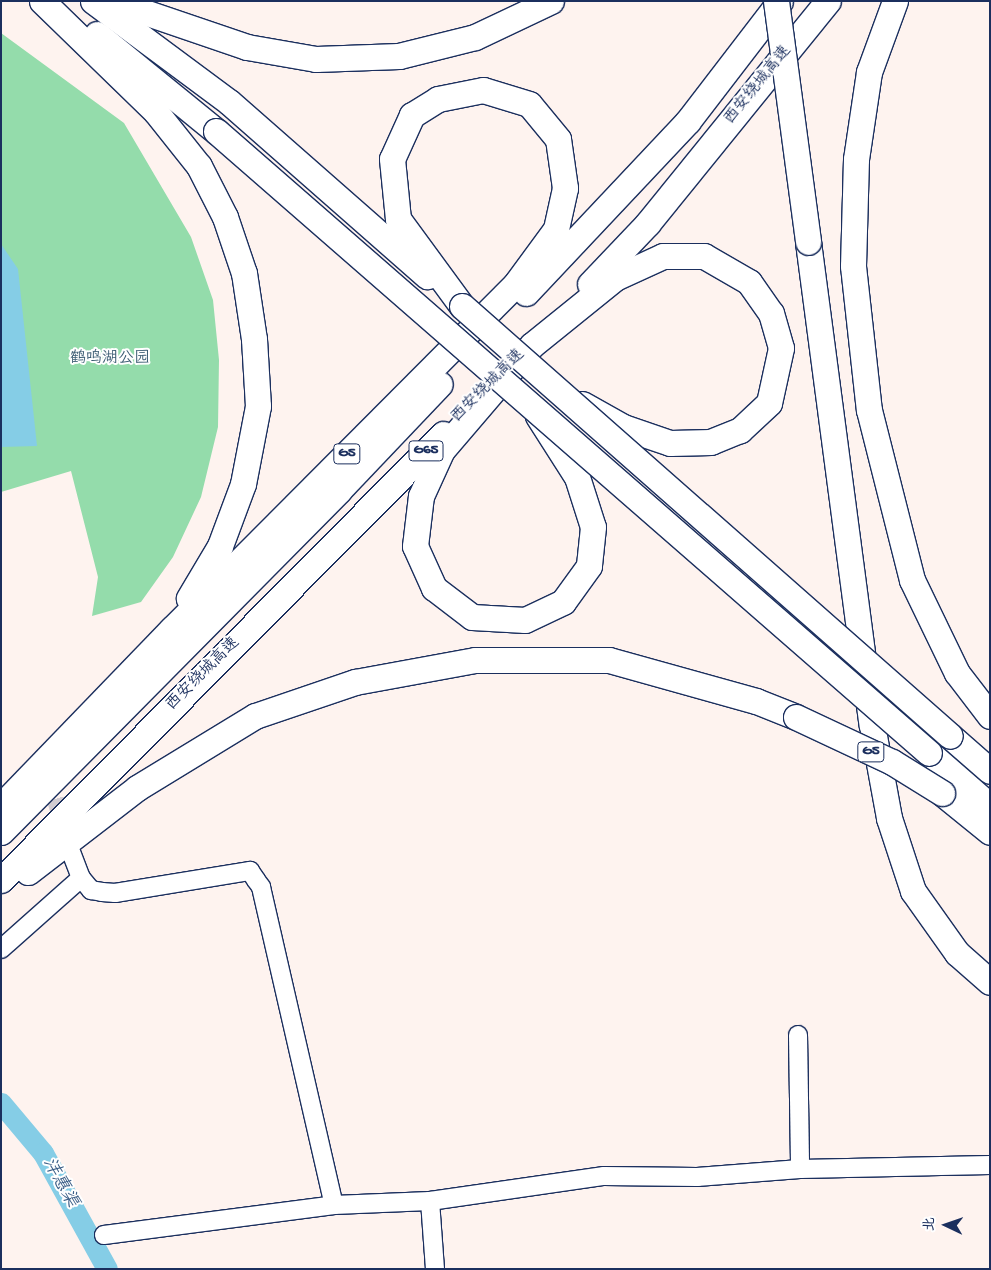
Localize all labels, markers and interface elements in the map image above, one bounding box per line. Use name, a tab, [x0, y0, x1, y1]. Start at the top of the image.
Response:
street label: 西安绕城高速	[721, 43, 797, 129]
street label: 西安绕城高速	[448, 346, 530, 428]
park label: 鹤鸣湖公园	[70, 350, 150, 370]
road number: G65	[408, 438, 444, 464]
road number: G5	[333, 442, 361, 466]
street label: 西安绕城高速	[163, 634, 245, 716]
road number: G5	[857, 740, 885, 764]
water label: 沣惠渠	[36, 1154, 82, 1212]
north arrow	[921, 1200, 971, 1250]
text: 北	[922, 1217, 939, 1232]

